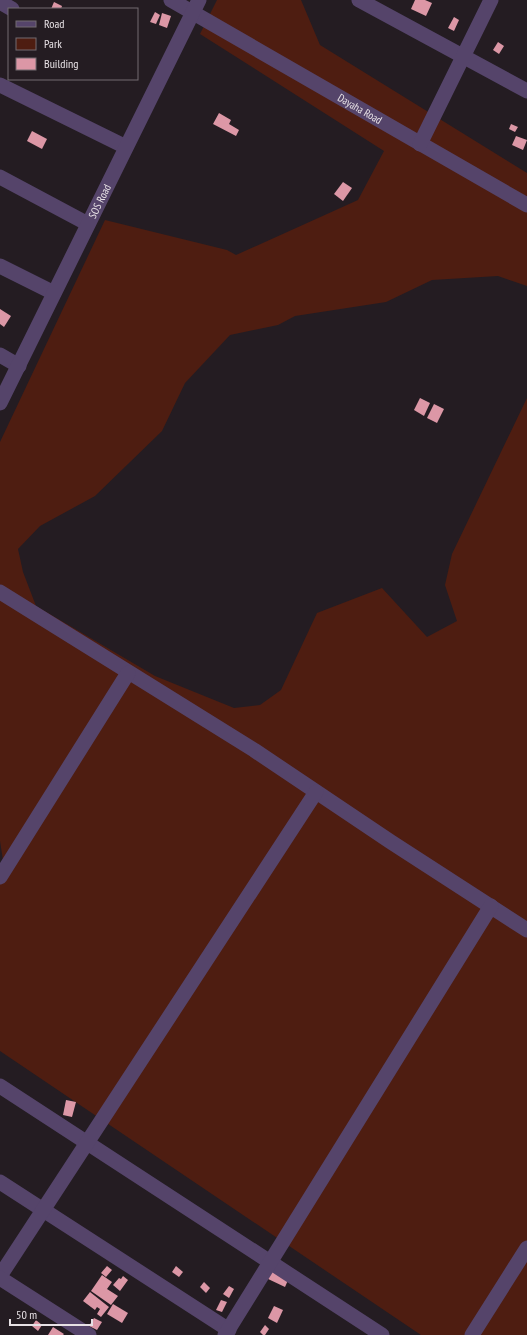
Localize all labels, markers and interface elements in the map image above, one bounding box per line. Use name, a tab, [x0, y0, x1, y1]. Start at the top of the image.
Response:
legend	[8, 8, 138, 80]
text: Road	[44, 16, 64, 31]
text: Park	[44, 36, 62, 51]
text: Building	[44, 56, 79, 71]
street label: Dayaha Road	[335, 90, 385, 127]
street label: SOS Road	[85, 182, 114, 221]
scale bar	[10, 1301, 92, 1327]
text: 50 m	[16, 1307, 37, 1322]

